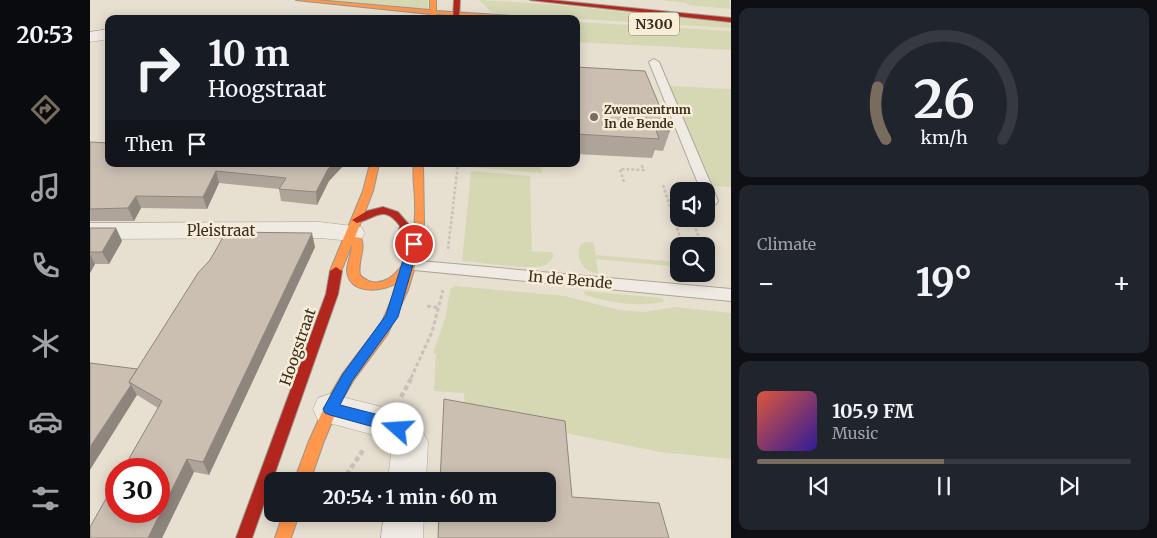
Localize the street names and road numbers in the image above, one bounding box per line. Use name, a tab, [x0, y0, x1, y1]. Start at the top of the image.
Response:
road number: N300	[629, 12, 679, 36]
street label: Pleistraat	[187, 221, 255, 240]
street label: In de Bende	[527, 266, 613, 293]
street label: Hoogstraat	[275, 305, 320, 388]

